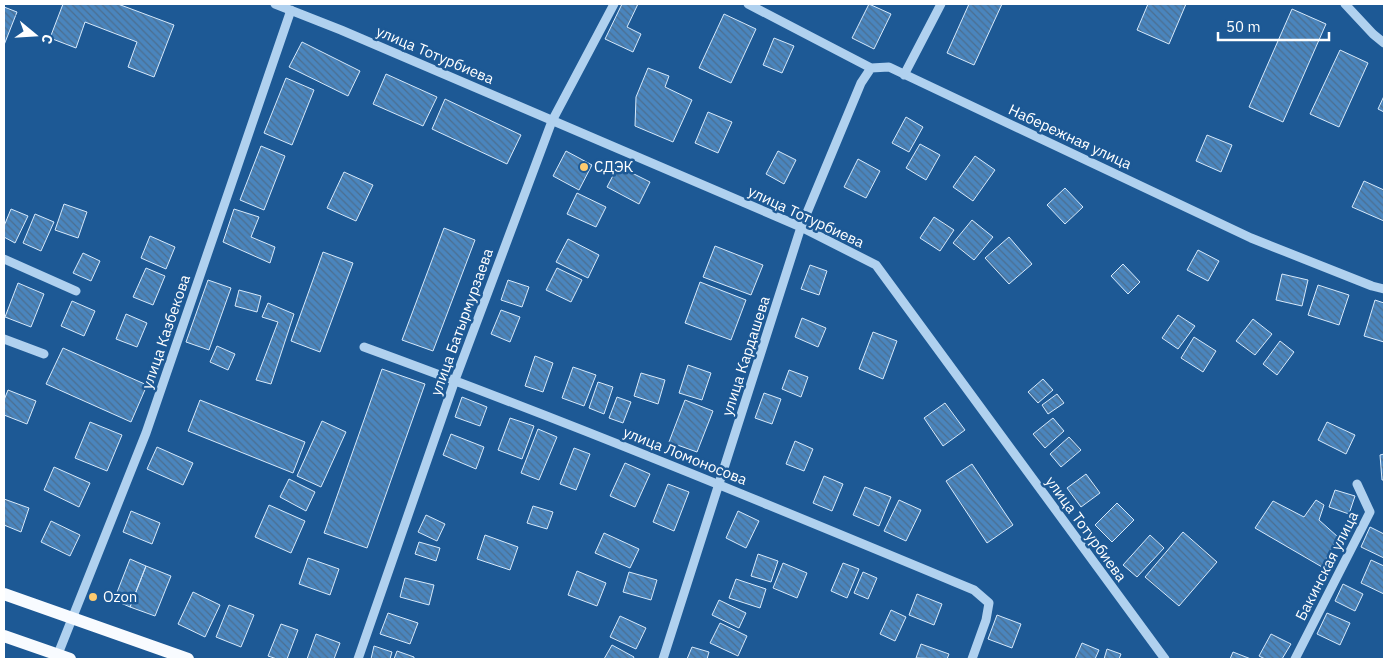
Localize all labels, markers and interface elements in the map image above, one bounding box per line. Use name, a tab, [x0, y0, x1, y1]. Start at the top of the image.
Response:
north arrow	[10, 10, 60, 60]
scale bar	[1218, 10, 1329, 42]
text: 50 m	[1226, 17, 1261, 36]
street label: улица Тотурбиева	[373, 21, 497, 88]
text: С	[37, 32, 57, 46]
street label: Набережная улица	[1006, 100, 1135, 173]
place label: СДЭК	[594, 157, 634, 176]
marker: СДЭК	[578, 161, 590, 173]
street label: улица Тотурбиева	[745, 181, 867, 252]
street label: улица Батырмурзаева	[426, 245, 497, 398]
street label: улица Казбекова	[137, 272, 194, 392]
street label: улица Кардашева	[717, 293, 774, 418]
street label: улица Ломоносова	[620, 422, 750, 489]
street label: улица Тотурбиева	[1042, 472, 1131, 585]
street label: Бакинская улица	[1291, 508, 1362, 624]
place label: Ozon	[103, 587, 137, 606]
marker: Ozon	[87, 591, 99, 603]

